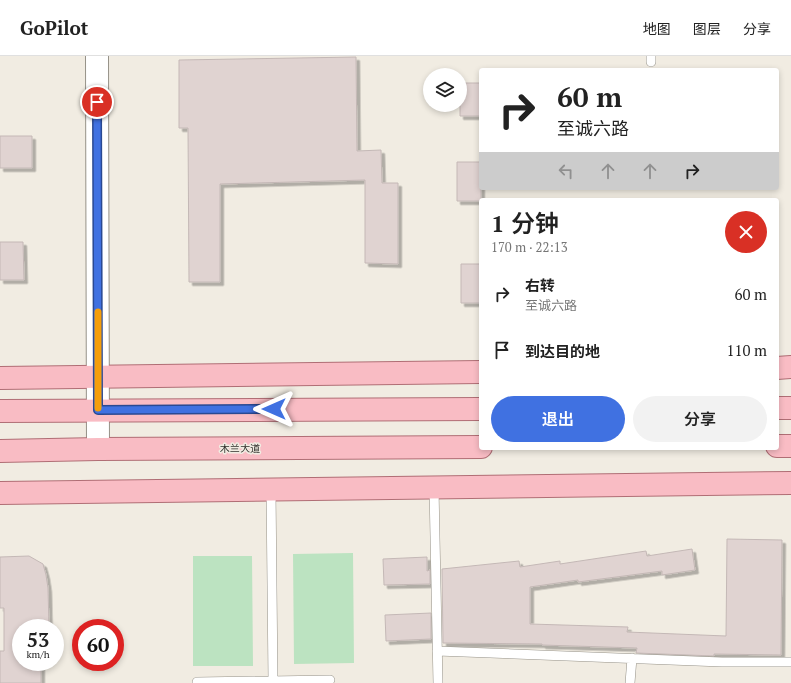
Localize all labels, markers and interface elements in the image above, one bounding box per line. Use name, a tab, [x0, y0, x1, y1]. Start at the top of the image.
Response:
text: GoPilot	[20, 15, 88, 40]
text: 地图	[643, 19, 671, 38]
text: 图层	[693, 19, 721, 38]
text: 分享	[743, 19, 771, 38]
map controls	[423, 68, 467, 112]
button: layers	[423, 68, 467, 112]
text: 60 m	[557, 78, 622, 115]
icon: right	[491, 84, 543, 136]
pin	[80, 85, 114, 119]
icon: arrive	[86, 91, 108, 113]
text: 至诚六路	[557, 116, 629, 140]
icon: left	[555, 160, 577, 182]
icon: ahead	[597, 160, 619, 182]
icon: ahead	[639, 160, 661, 182]
icon: right	[681, 160, 703, 182]
text: 1 分钟	[491, 207, 559, 239]
button: close	[725, 211, 767, 253]
text: 170 m · 22:13	[491, 238, 568, 256]
text: 右转	[525, 275, 555, 295]
icon: right	[491, 283, 513, 305]
text: 60 m	[734, 284, 767, 304]
text: 至诚六路	[525, 296, 577, 314]
icon: arrive	[491, 339, 513, 361]
text: 110 m	[726, 340, 767, 360]
text: 到达目的地	[525, 341, 600, 361]
position arrow	[253, 388, 295, 430]
button: 退出	[491, 396, 625, 442]
button: 分享	[633, 396, 767, 442]
street label: 木兰大道	[220, 442, 260, 455]
speed limit sign: 60	[72, 619, 124, 671]
text: 53	[27, 626, 49, 653]
text: km/h	[26, 648, 50, 661]

